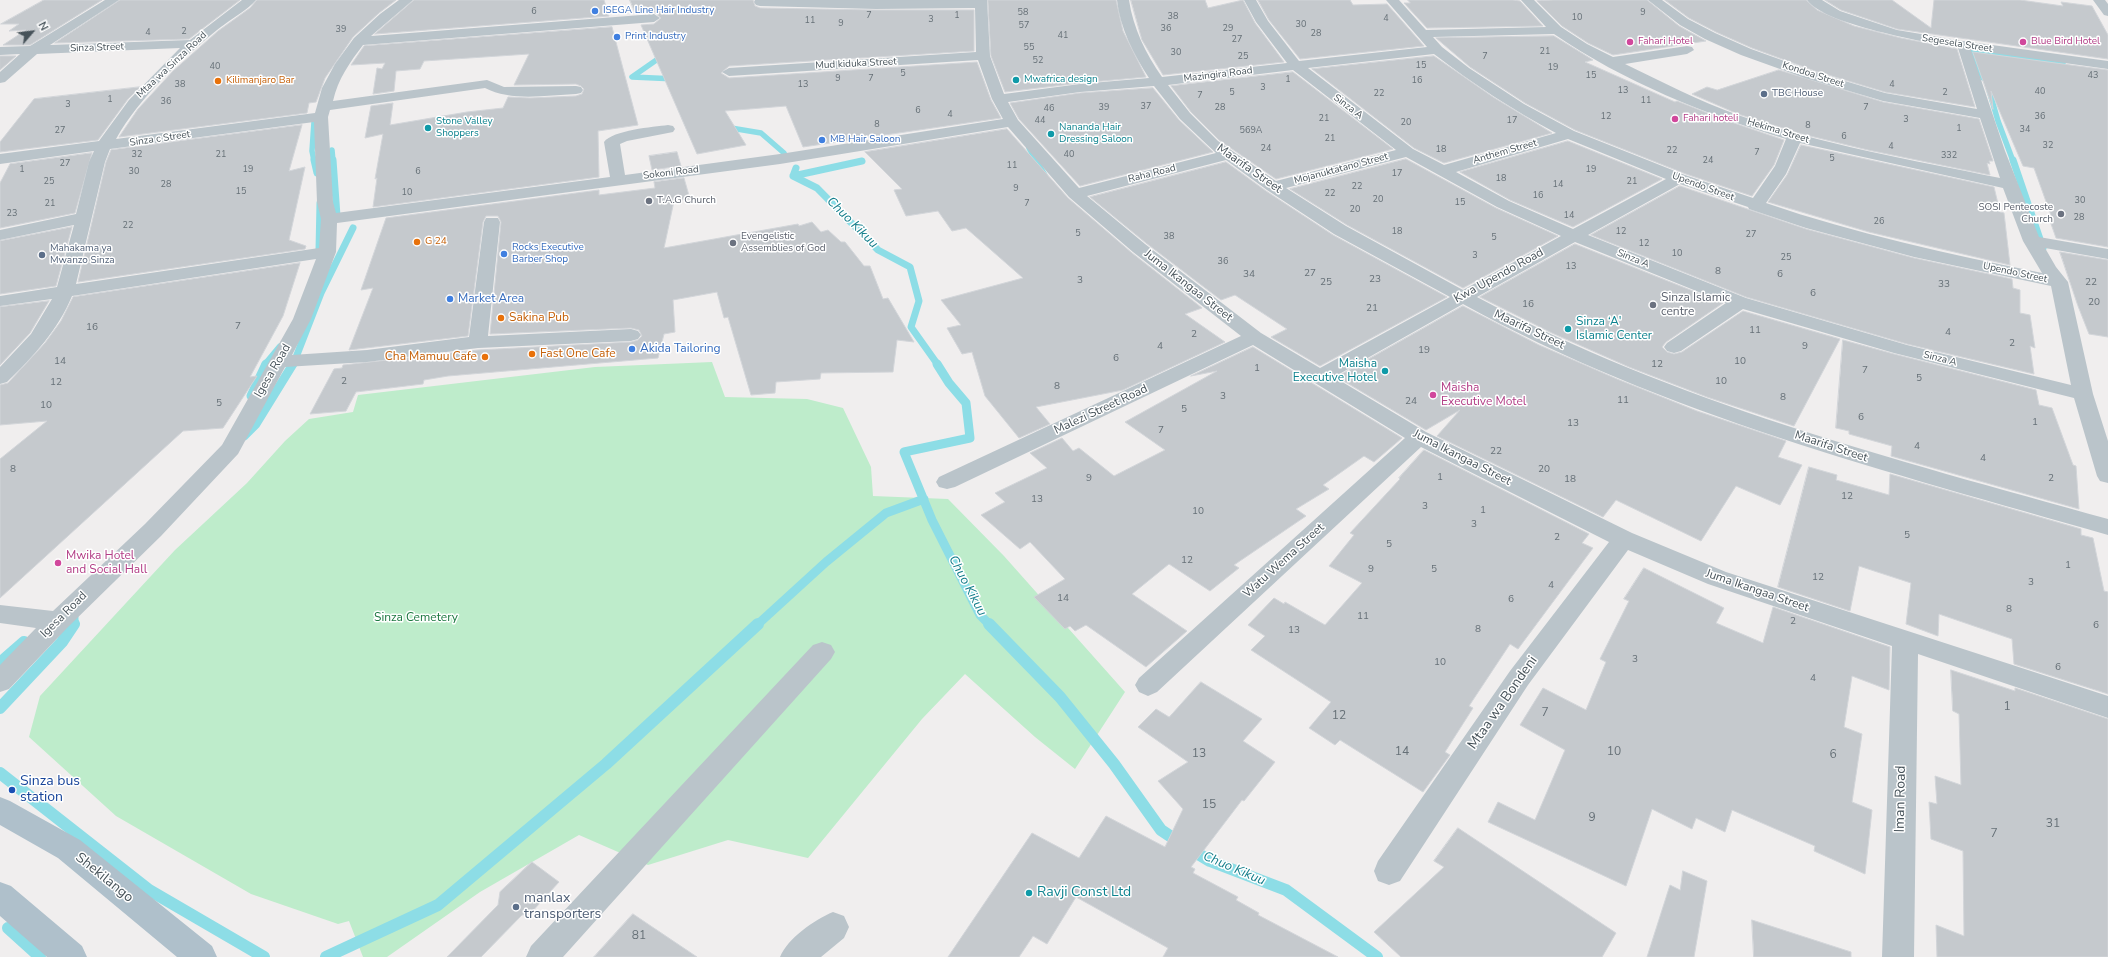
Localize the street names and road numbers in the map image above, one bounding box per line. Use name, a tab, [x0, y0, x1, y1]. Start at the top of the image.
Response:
street label: Mtaa wa Sinza Road	[135, 29, 209, 101]
street label: Segesela Street	[1921, 33, 1993, 55]
street label: Sinza Street	[70, 41, 124, 55]
street label: Mud kiduka Street	[815, 56, 897, 72]
street label: Kondoa Street	[1781, 59, 1845, 91]
street label: Mazingira Road	[1183, 65, 1253, 85]
street label: Sinza A	[1331, 92, 1365, 122]
street label: Hekima Street	[1746, 116, 1810, 146]
street label: Sinza c Street	[129, 129, 191, 149]
street label: Anthem Street	[1472, 137, 1538, 167]
street label: Maarifa Street	[1214, 141, 1284, 197]
street label: Mojanuktatano Street	[1293, 151, 1389, 187]
street label: Raha Road	[1127, 162, 1177, 186]
street label: Sokoni Road	[642, 164, 700, 182]
street label: Upendo Street	[1670, 170, 1736, 204]
street label: Kwa Upendo Road	[1452, 245, 1546, 307]
street label: Juma Ikangaa Street	[1141, 247, 1235, 325]
street label: Sinza A	[1615, 247, 1651, 271]
street label: Upendo Street	[1982, 260, 2048, 286]
street label: Maarifa Street	[1491, 307, 1567, 353]
street label: Igesa Road	[252, 342, 294, 400]
street label: Sinza A	[1922, 349, 1958, 369]
street label: Malezi Street Road	[1052, 382, 1150, 438]
street label: Juma Ikangaa Street	[1411, 427, 1513, 489]
street label: Maarifa Street	[1793, 428, 1869, 466]
street label: Watu Wema Street	[1240, 521, 1328, 601]
street label: Juma Ikangaa Street	[1704, 567, 1810, 615]
street label: Igesa Road	[38, 589, 90, 641]
street label: Mtaa wa Bondeni	[1465, 653, 1541, 753]
street label: Iman Road	[1892, 765, 1910, 833]
street label: Shekilango	[72, 850, 136, 906]

